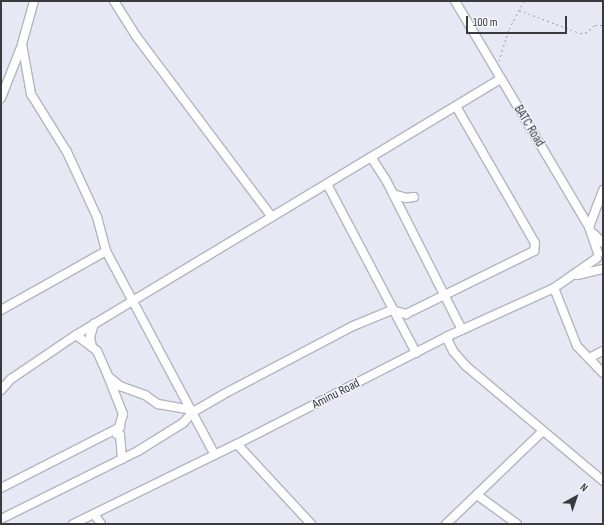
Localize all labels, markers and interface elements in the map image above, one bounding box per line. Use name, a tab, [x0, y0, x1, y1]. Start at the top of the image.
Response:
scale bar	[468, 8, 569, 34]
text: 100 m	[473, 15, 498, 30]
street label: BATC Road	[510, 102, 548, 150]
street label: Aminu Road	[310, 375, 362, 413]
north arrow	[556, 477, 596, 517]
text: N	[578, 481, 590, 494]

